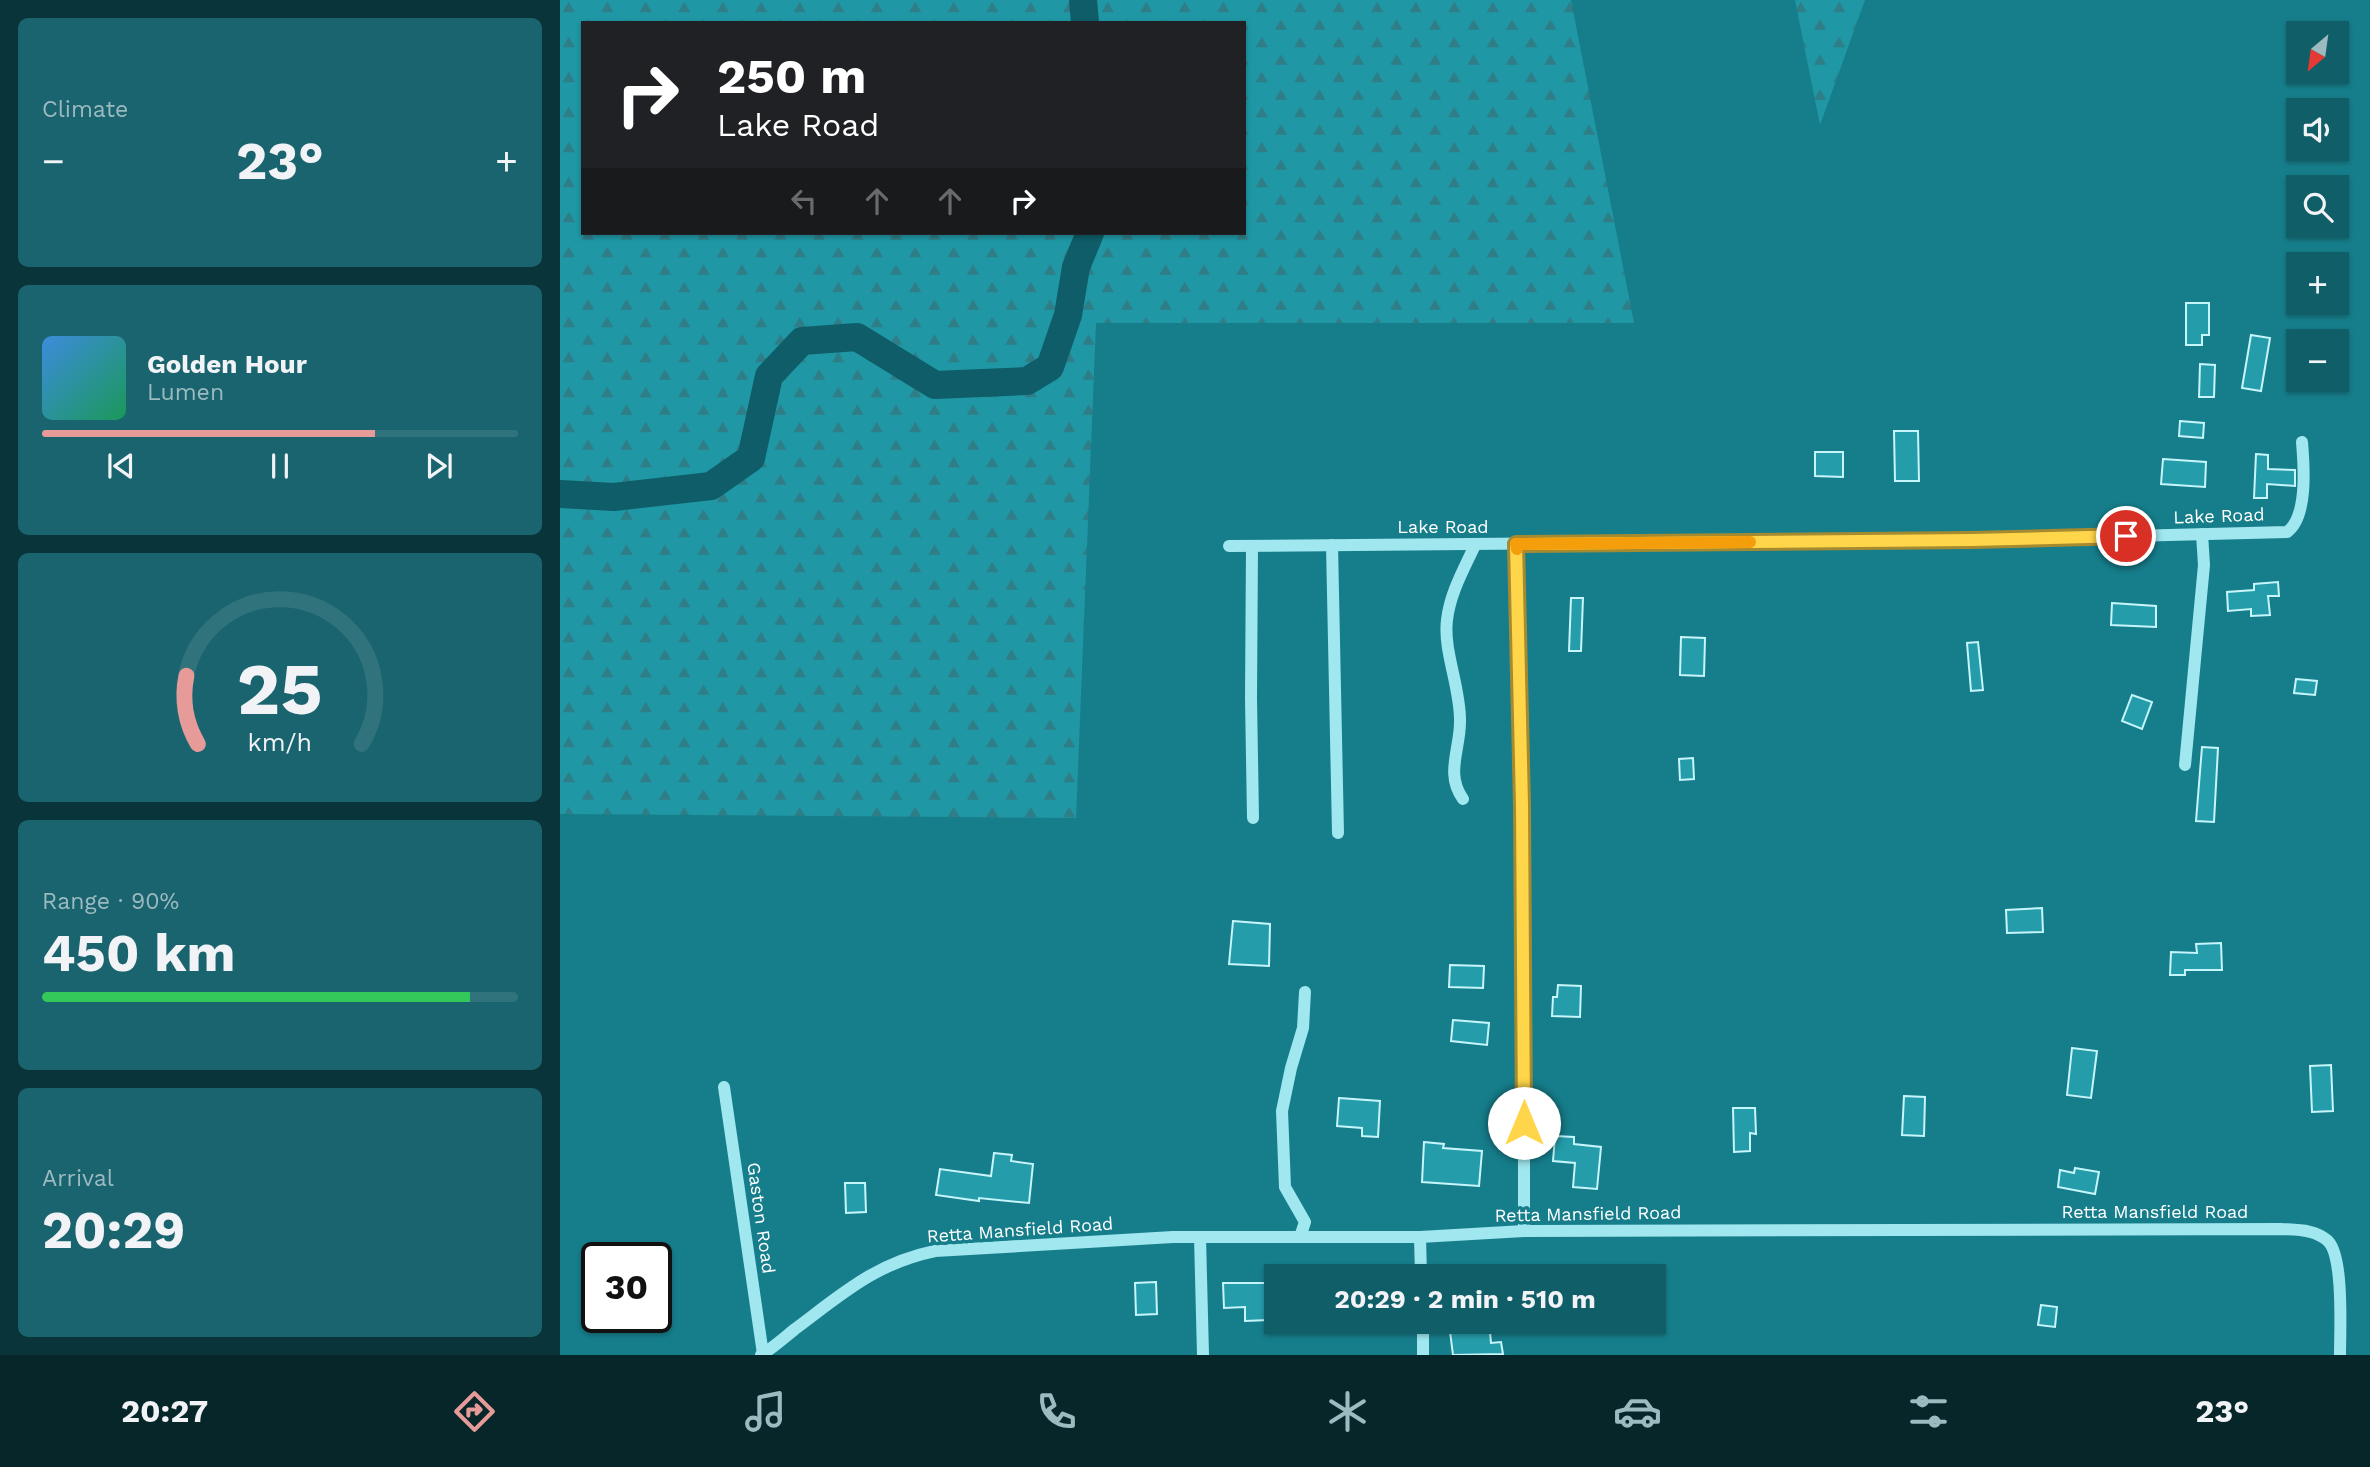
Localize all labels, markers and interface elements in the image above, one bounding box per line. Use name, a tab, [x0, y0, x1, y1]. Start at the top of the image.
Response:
north arrow	[2286, 21, 2348, 84]
map controls	[2286, 21, 2349, 392]
text: 250 m	[717, 47, 866, 105]
icon: right	[602, 49, 693, 140]
text: Climate	[42, 96, 128, 123]
button: sound	[2286, 98, 2349, 161]
text: Lake Road	[717, 106, 879, 144]
text: 23°	[236, 131, 324, 192]
text: −	[42, 139, 65, 183]
text: +	[495, 139, 518, 183]
button: search	[2286, 175, 2349, 238]
icon: left	[785, 182, 823, 220]
icon: ahead	[858, 182, 896, 220]
icon: ahead	[931, 182, 969, 220]
icon: right	[1004, 182, 1042, 220]
button: +	[2286, 252, 2349, 315]
button: −	[2286, 329, 2349, 392]
text: Golden Hour	[147, 349, 307, 379]
text: Lumen	[147, 379, 224, 406]
icon: previous	[102, 447, 140, 485]
icon: pause	[261, 447, 299, 485]
icon: next	[420, 447, 458, 485]
street label: Lake Road	[2173, 503, 2265, 528]
pin	[2096, 506, 2156, 566]
street label: Lake Road	[1397, 516, 1489, 537]
icon: arrive	[2107, 517, 2145, 555]
text: 25	[237, 646, 323, 732]
text: km/h	[248, 727, 312, 756]
text: Range · 90%	[42, 888, 179, 915]
text: 450 km	[42, 923, 236, 984]
position arrow	[1487, 1086, 1561, 1160]
street label: Gaston Road	[743, 1161, 780, 1275]
text: Arrival	[42, 1165, 114, 1192]
text: 20:29	[42, 1200, 185, 1261]
street label: Retta Mansfield Road	[1494, 1201, 1682, 1226]
street label: Retta Mansfield Road	[2062, 1201, 2248, 1222]
street label: Retta Mansfield Road	[926, 1213, 1114, 1246]
speed limit sign: 30	[581, 1242, 672, 1333]
text: 20:29 · 2 min · 510 m	[1334, 1284, 1596, 1314]
icon: directions	[450, 1387, 499, 1436]
icon: music	[741, 1387, 790, 1436]
icon: phone	[1032, 1387, 1081, 1436]
icon: climate	[1323, 1387, 1372, 1436]
icon: car	[1613, 1387, 1662, 1436]
icon: filters	[1904, 1387, 1953, 1436]
text: 20:27	[121, 1392, 208, 1430]
text: 23°	[2195, 1392, 2249, 1430]

